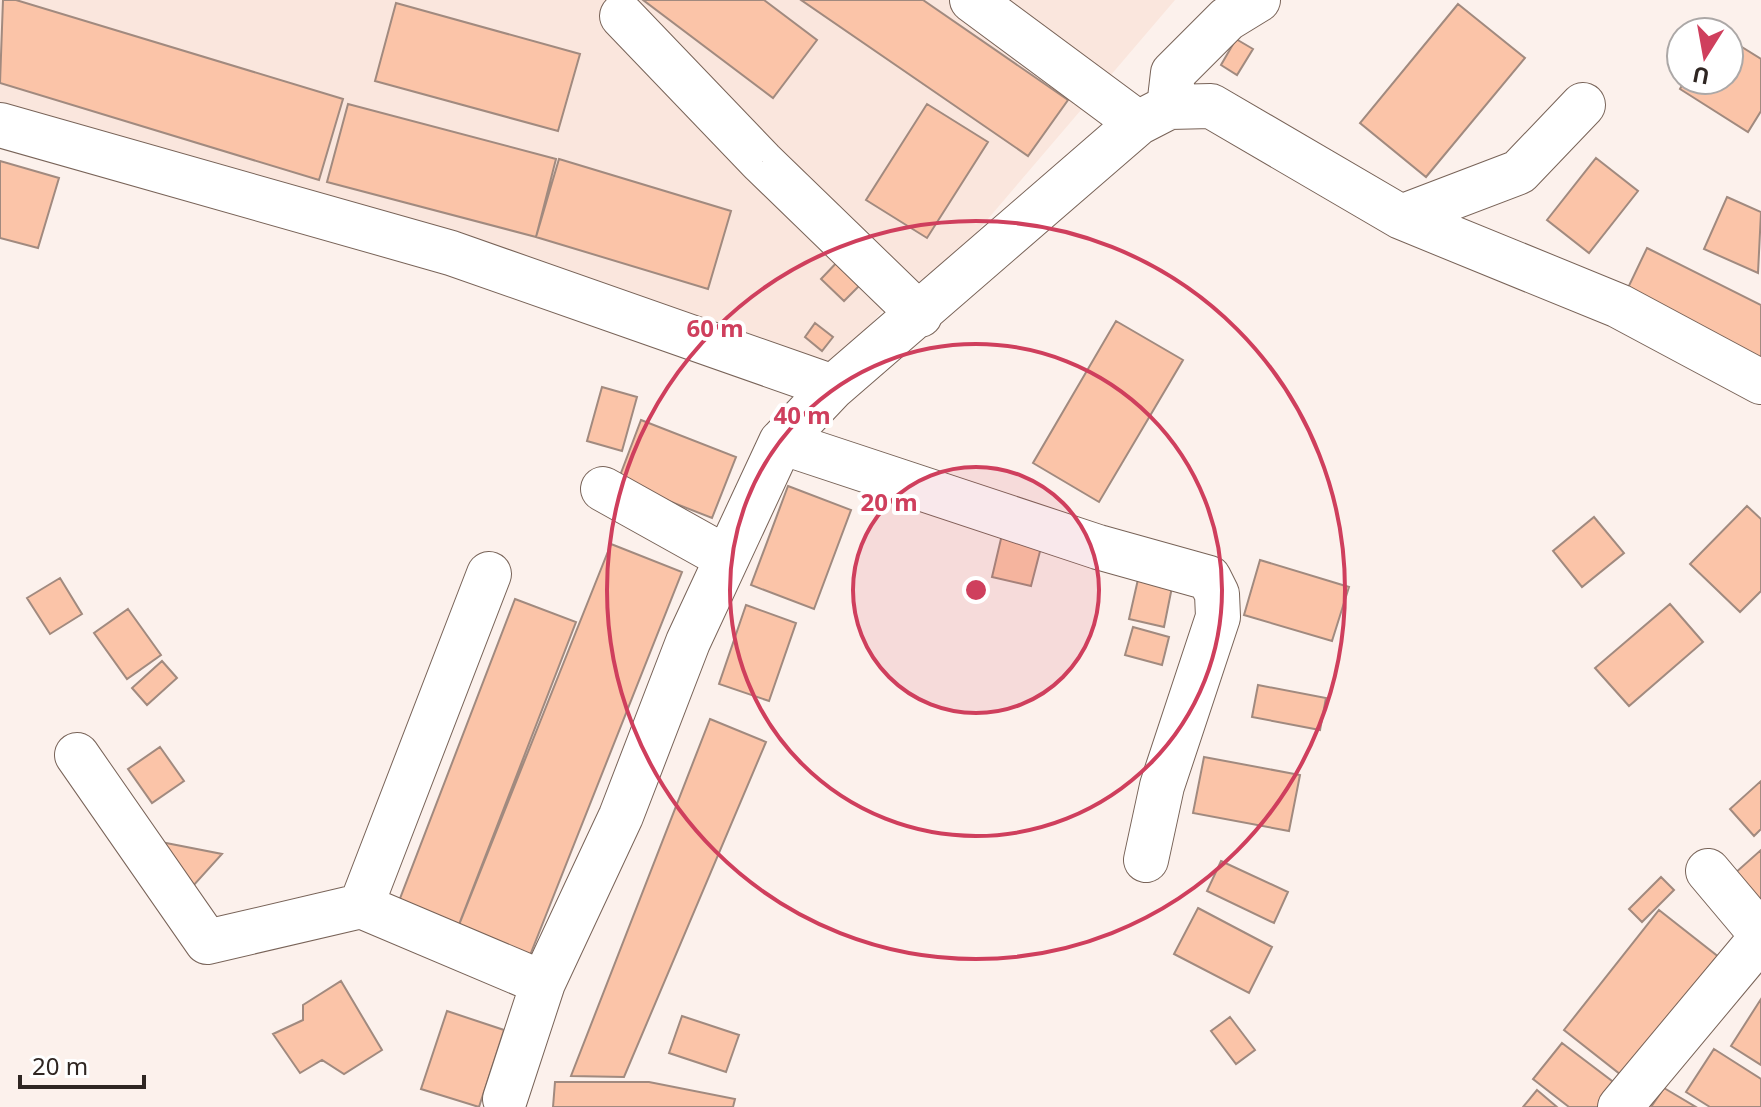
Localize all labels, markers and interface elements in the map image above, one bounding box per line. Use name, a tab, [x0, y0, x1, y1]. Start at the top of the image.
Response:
north arrow	[1665, 16, 1745, 96]
text: U	[1690, 60, 1712, 93]
text: 60 m	[686, 311, 744, 344]
text: 40 m	[773, 398, 831, 431]
text: 20 m	[860, 485, 918, 518]
centre of rings	[962, 576, 990, 604]
scale bar	[20, 1039, 144, 1089]
text: 20 m	[32, 1049, 88, 1082]

